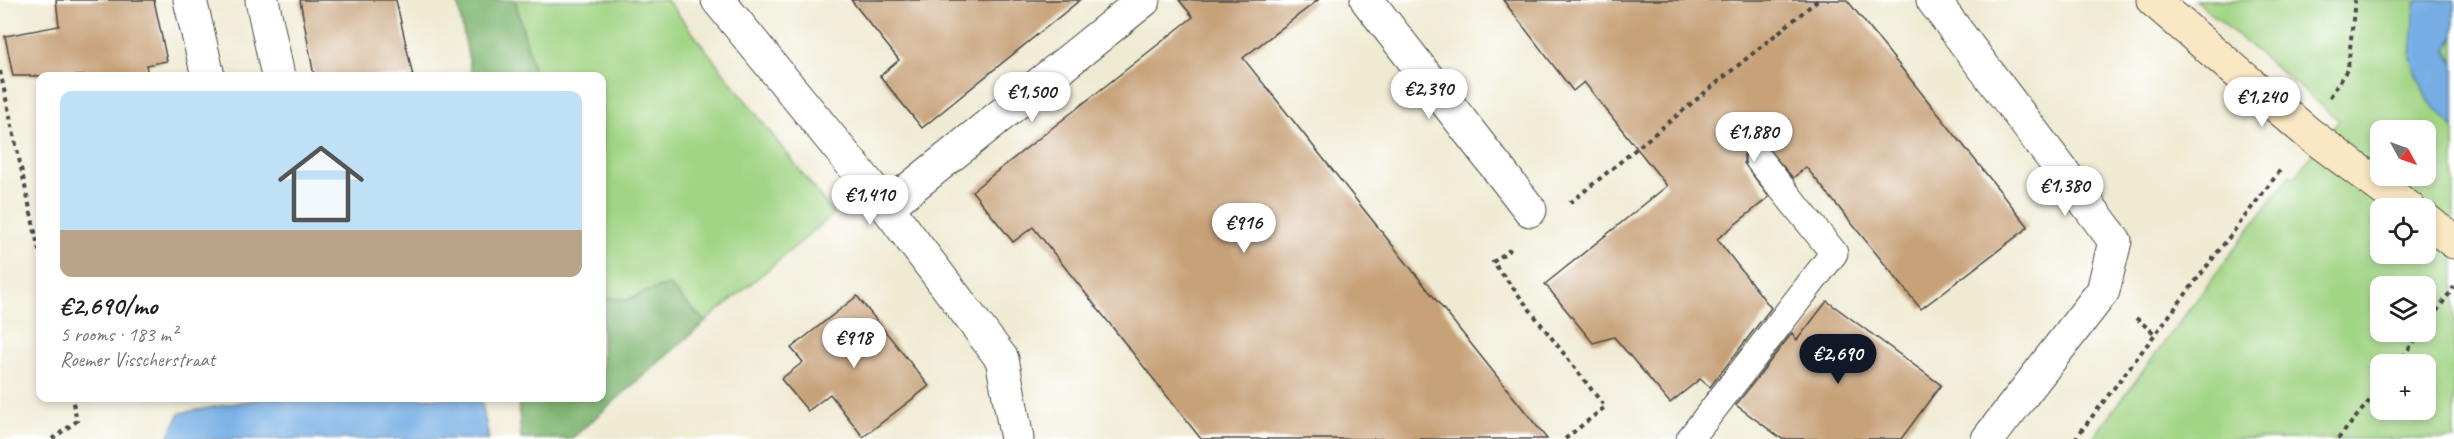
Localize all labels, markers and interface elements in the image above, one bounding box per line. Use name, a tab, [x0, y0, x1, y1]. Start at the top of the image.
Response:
pin: €2,390	[1380, 69, 1478, 120]
pin: €1,500	[983, 72, 1081, 123]
text: €2,390	[1405, 76, 1453, 101]
pin: €1,240	[2213, 77, 2311, 128]
text: €1,500	[1008, 79, 1056, 104]
text: €1,240	[2238, 84, 2286, 109]
pin: €1,880	[1705, 112, 1803, 163]
text: €1,880	[1730, 119, 1778, 144]
north arrow	[2370, 120, 2436, 186]
map controls	[2370, 120, 2436, 420]
icon: home	[267, 130, 375, 238]
pin: €1,380	[2016, 166, 2114, 217]
text: €1,380	[2041, 173, 2089, 198]
pin: €1,410	[821, 175, 919, 226]
text: €1,410	[846, 182, 894, 207]
button: locate	[2370, 198, 2436, 264]
pin: €916	[1208, 203, 1280, 254]
text: €916	[1226, 210, 1262, 235]
button: layers	[2370, 276, 2436, 342]
text: €2,690/mo	[60, 289, 157, 322]
pin: €918	[818, 318, 890, 369]
text: 5 rooms · 183 m²	[60, 322, 177, 347]
text: €918	[836, 325, 872, 350]
pin: €2,690	[1789, 334, 1887, 385]
text: €2,690	[1813, 341, 1863, 366]
text: Roemer Visscherstraat	[60, 347, 215, 372]
button: +	[2370, 354, 2436, 420]

